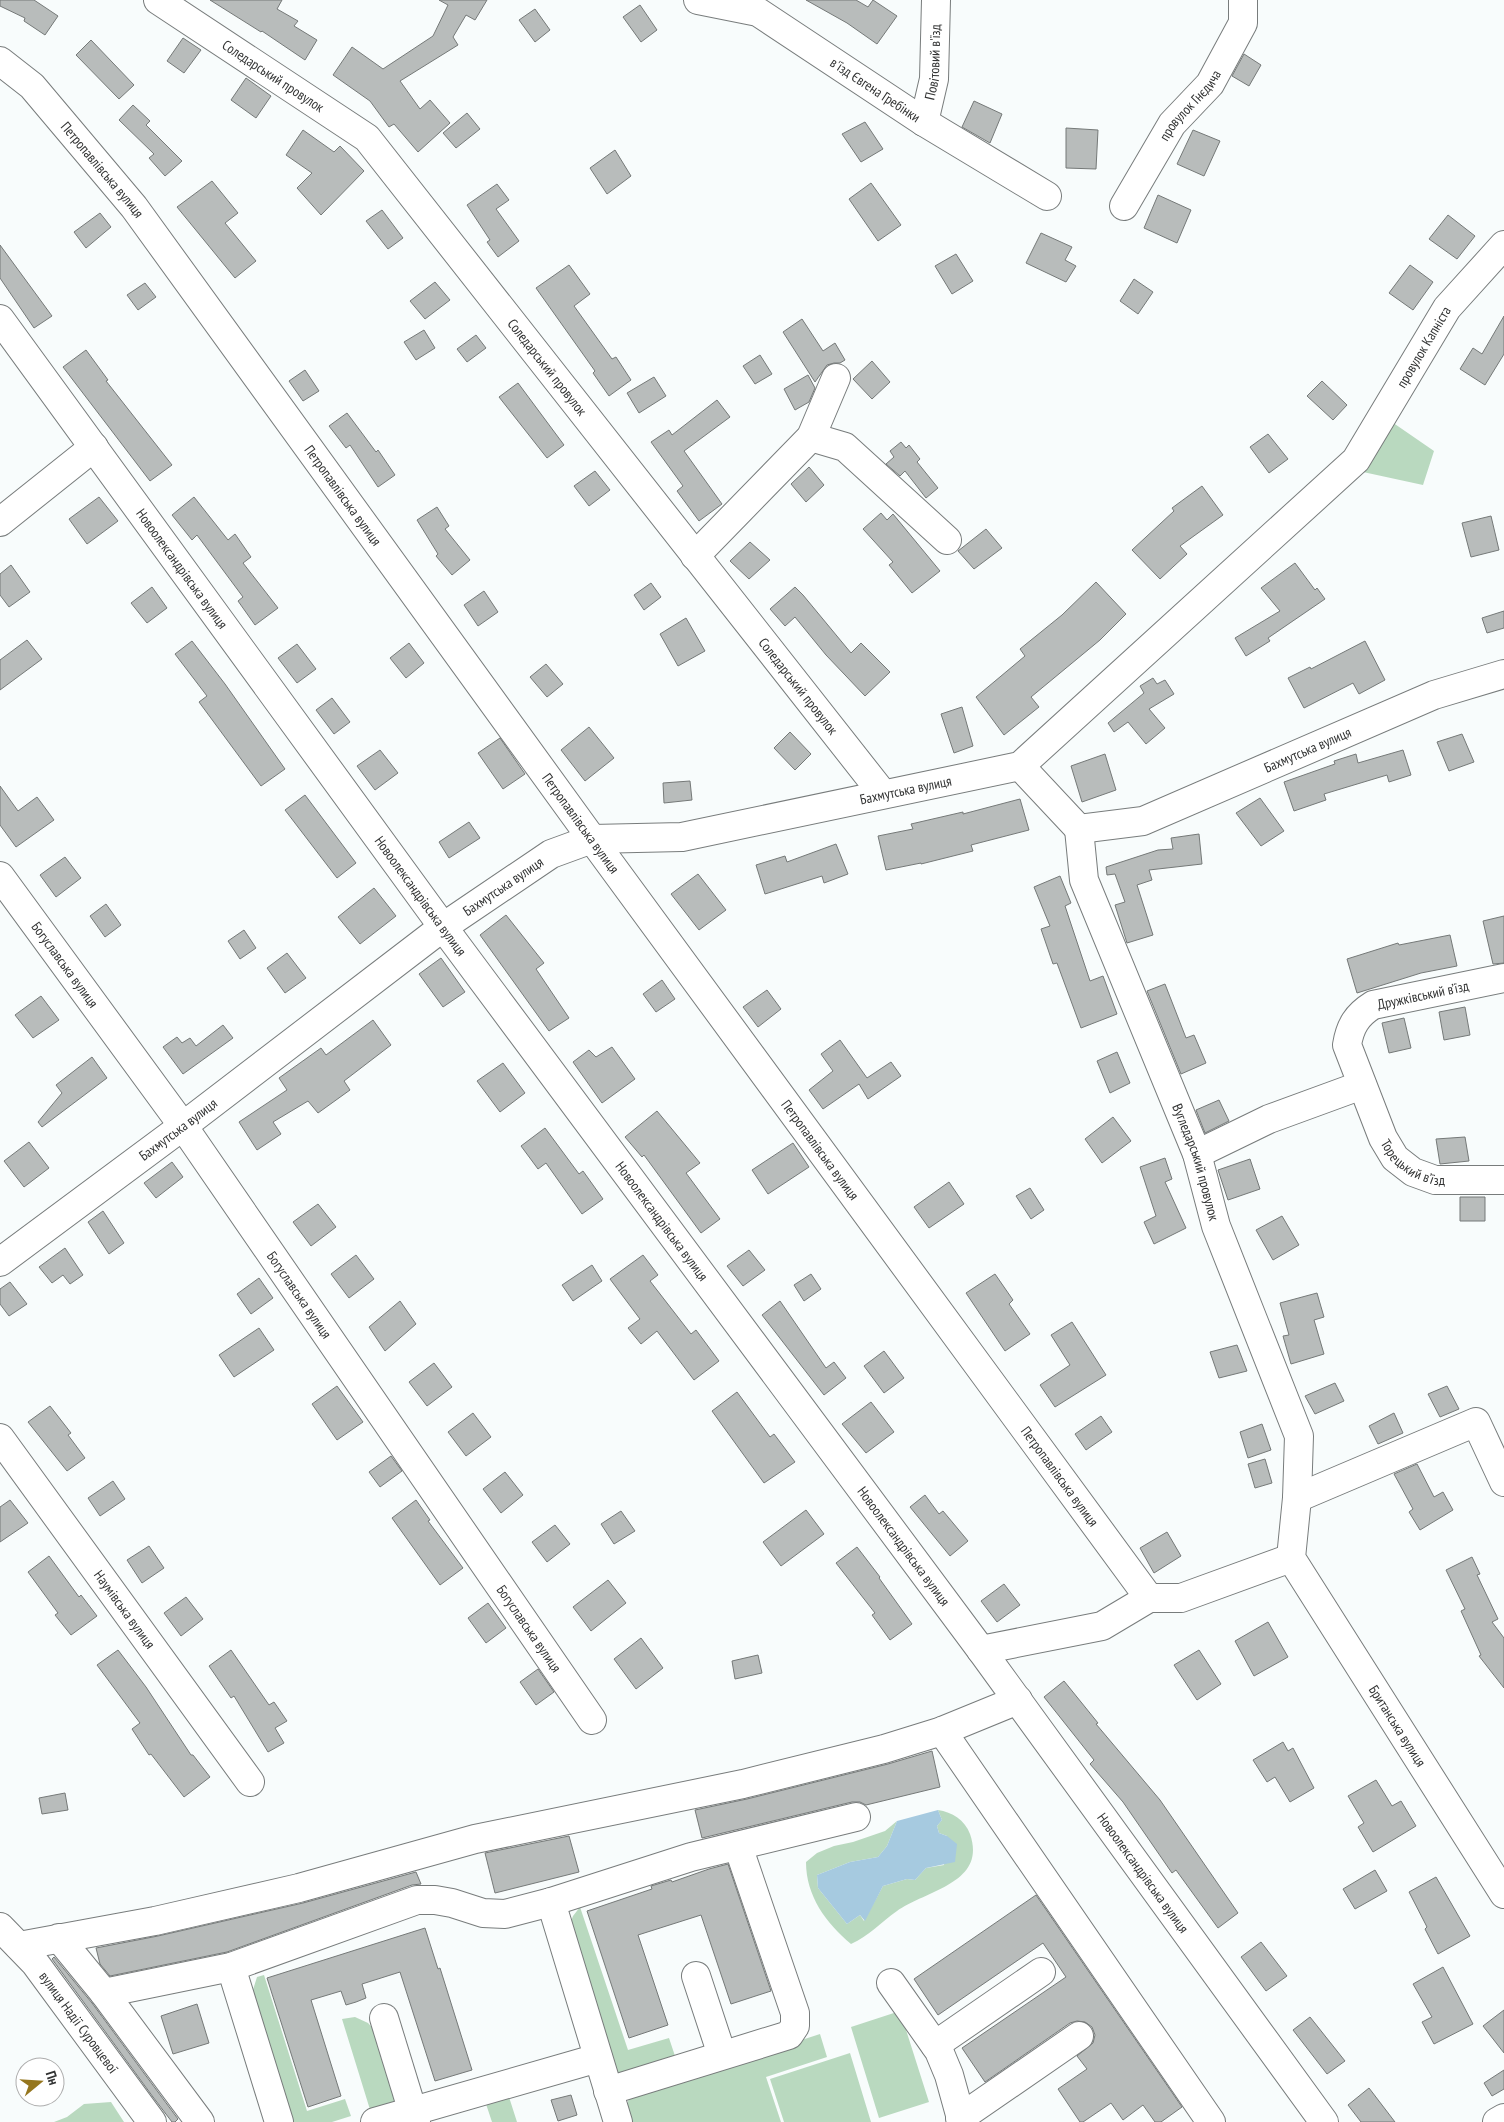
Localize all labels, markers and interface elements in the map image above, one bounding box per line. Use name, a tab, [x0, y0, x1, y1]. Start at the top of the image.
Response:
street label: Повітовий в'їзд	[920, 24, 944, 102]
street label: Соледарський провулок	[219, 36, 328, 116]
street label: в'їзд Євгена Гребінки	[827, 53, 924, 126]
street label: провулок Гнєдича	[1155, 67, 1225, 144]
street label: Петропавлівська вулиця	[57, 118, 148, 221]
street label: провулок Капніста	[1392, 303, 1455, 391]
street label: Соледарський провулок	[504, 315, 591, 420]
street label: Петропавлівська вулиця	[300, 442, 385, 549]
street label: Новоолександрівська вулиця	[132, 505, 232, 632]
street label: Соледарський провулок	[755, 634, 842, 739]
street label: Бахмутська вулиця	[1261, 723, 1354, 777]
street label: Петропавлівська вулиця	[538, 769, 623, 877]
street label: Бахмутська вулиця	[858, 772, 953, 808]
street label: Новоолександрівська вулиця	[371, 832, 470, 960]
street label: Бахмутська вулиця	[460, 853, 547, 920]
street label: Богуславська вулиця	[28, 918, 102, 1011]
street label: Дружківський в’їзд	[1376, 977, 1470, 1013]
street label: Бахмутська вулиця	[135, 1094, 221, 1165]
street label: Петропавлівська вулиця	[777, 1096, 863, 1204]
street label: Вугледарський провулок	[1168, 1101, 1223, 1223]
street label: Торецький в’їзд	[1377, 1136, 1445, 1189]
street label: Новоолександрівська вулиця	[612, 1158, 712, 1284]
street label: Богуславська вулиця	[263, 1248, 336, 1342]
street label: Петропавлівська вулиця	[1017, 1423, 1103, 1530]
street label: Новоолександрівська вулиця	[853, 1483, 954, 1609]
street label: Наумівська вулиця	[90, 1567, 159, 1652]
street label: Богуславська вулиця	[493, 1581, 565, 1676]
street label: Британська вулиця	[1365, 1682, 1430, 1770]
street label: Новоолександрівська вулиця	[1093, 1809, 1193, 1937]
street label: вулиця Надії Суровцевої	[35, 1968, 122, 2077]
north arrow	[15, 2057, 65, 2107]
text: Пн	[42, 2069, 63, 2087]

